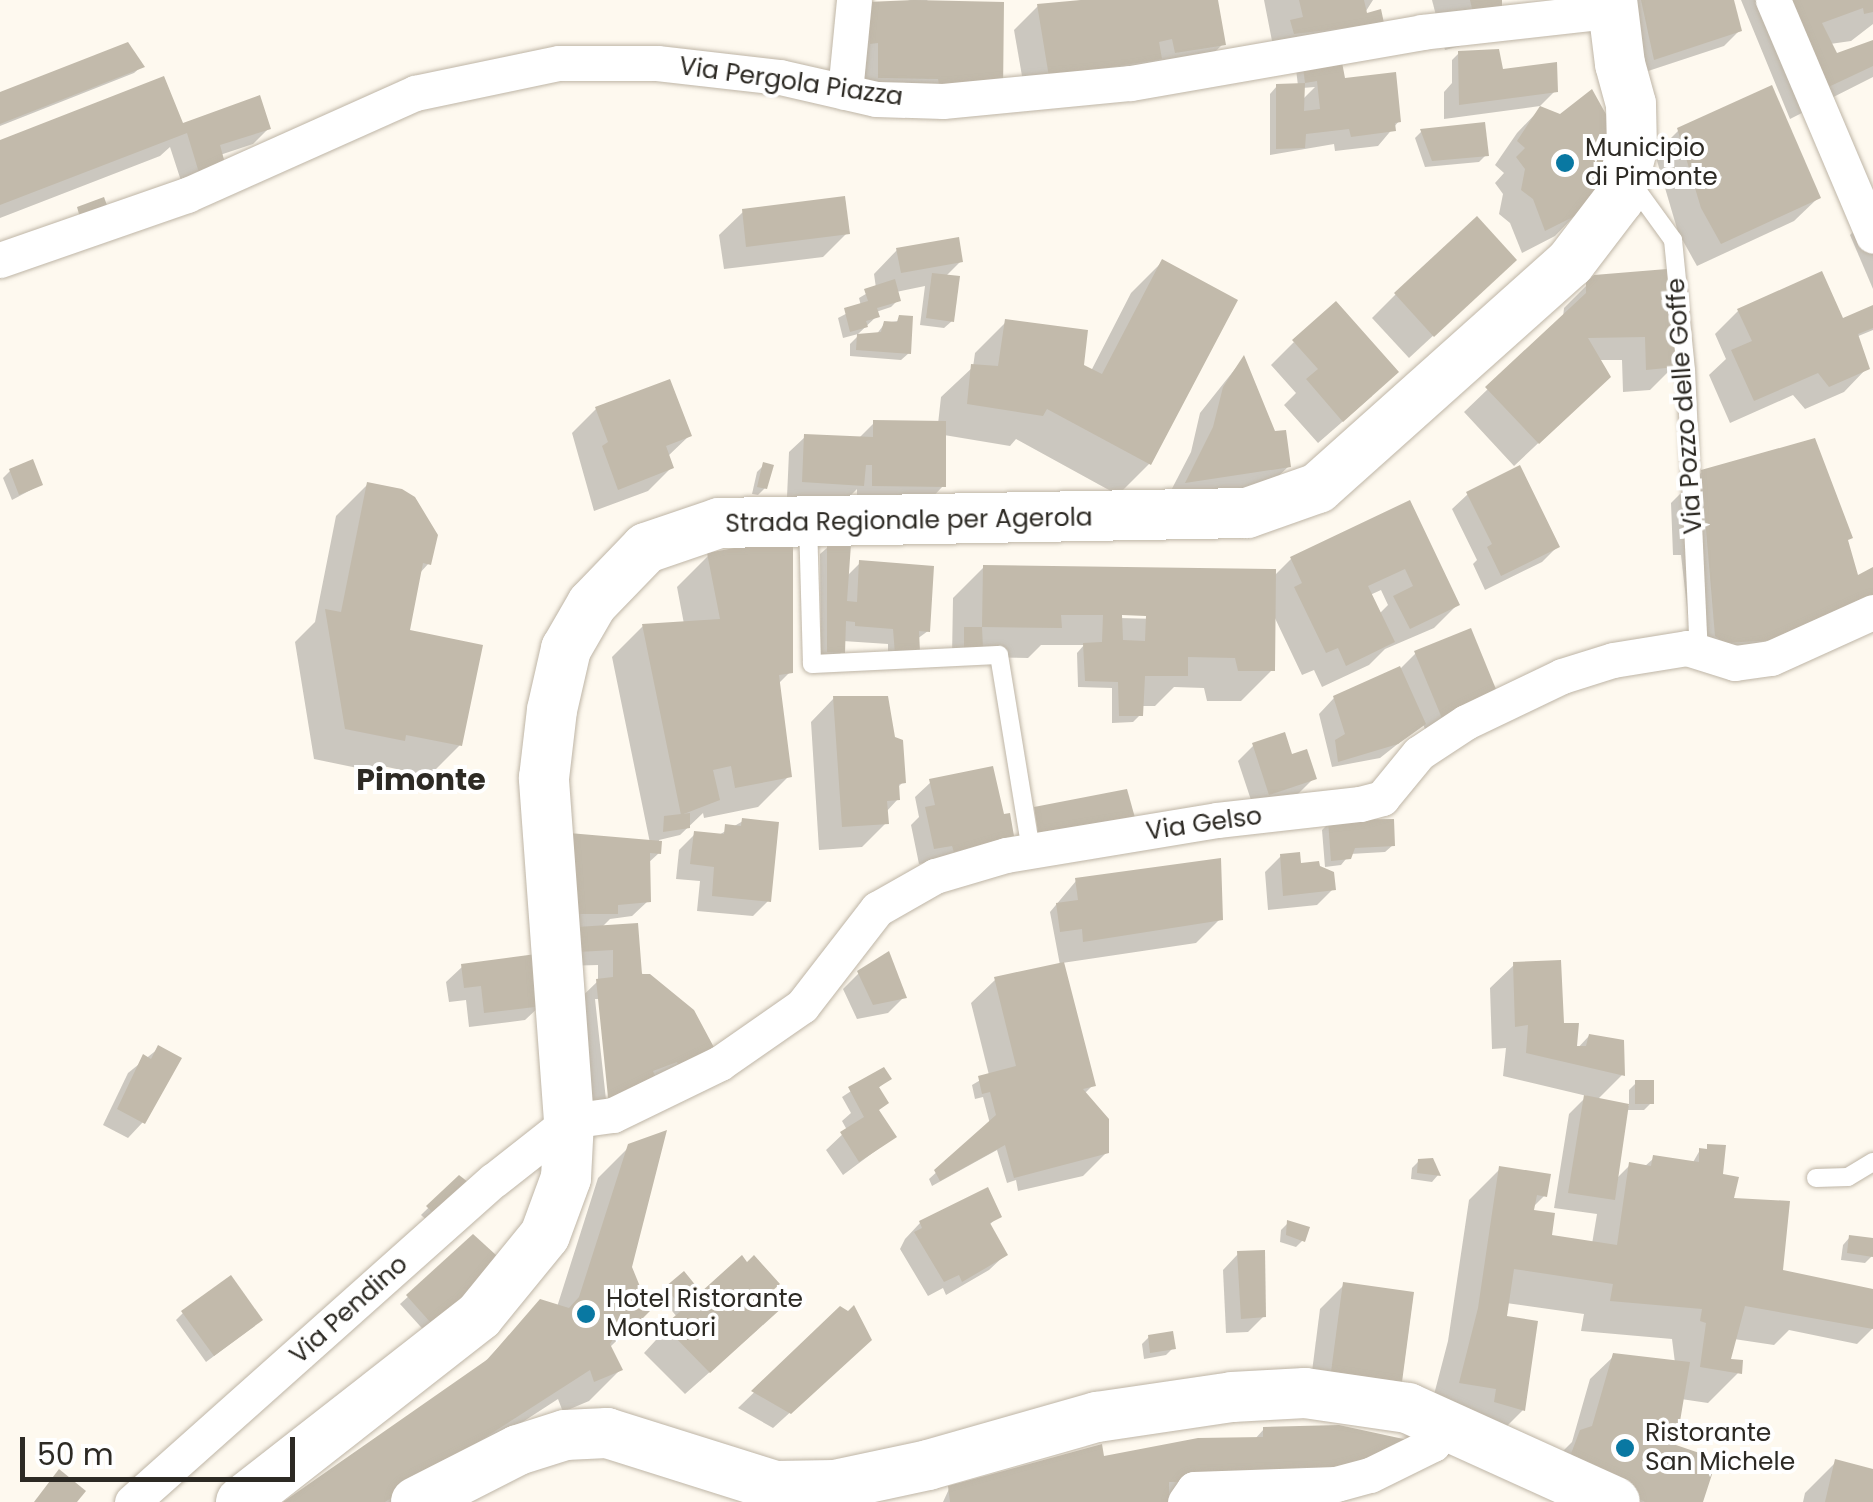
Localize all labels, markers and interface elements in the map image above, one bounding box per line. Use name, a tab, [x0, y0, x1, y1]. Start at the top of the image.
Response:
street label: Via Pergola Piazza	[677, 51, 905, 113]
place label: Municipio di Pimonte	[1585, 134, 1718, 193]
marker: Municipio di Pimonte	[1554, 152, 1576, 174]
street label: Via Pozzo delle Goffe	[1661, 277, 1709, 535]
street label: Strada Regionale per Agerola	[725, 503, 1093, 539]
district label: Pimonte	[356, 762, 486, 798]
street label: Via Gelso	[1144, 801, 1264, 847]
street label: Via Pendino	[284, 1249, 414, 1371]
place label: Hotel Ristorante Montuori	[606, 1285, 803, 1344]
marker: Hotel Ristorante Montuori	[575, 1303, 597, 1325]
scale bar	[25, 1417, 300, 1479]
place label: Ristorante San Michele	[1645, 1419, 1795, 1478]
text: 50 m	[37, 1433, 114, 1476]
marker: Ristorante San Michele	[1614, 1437, 1636, 1459]

